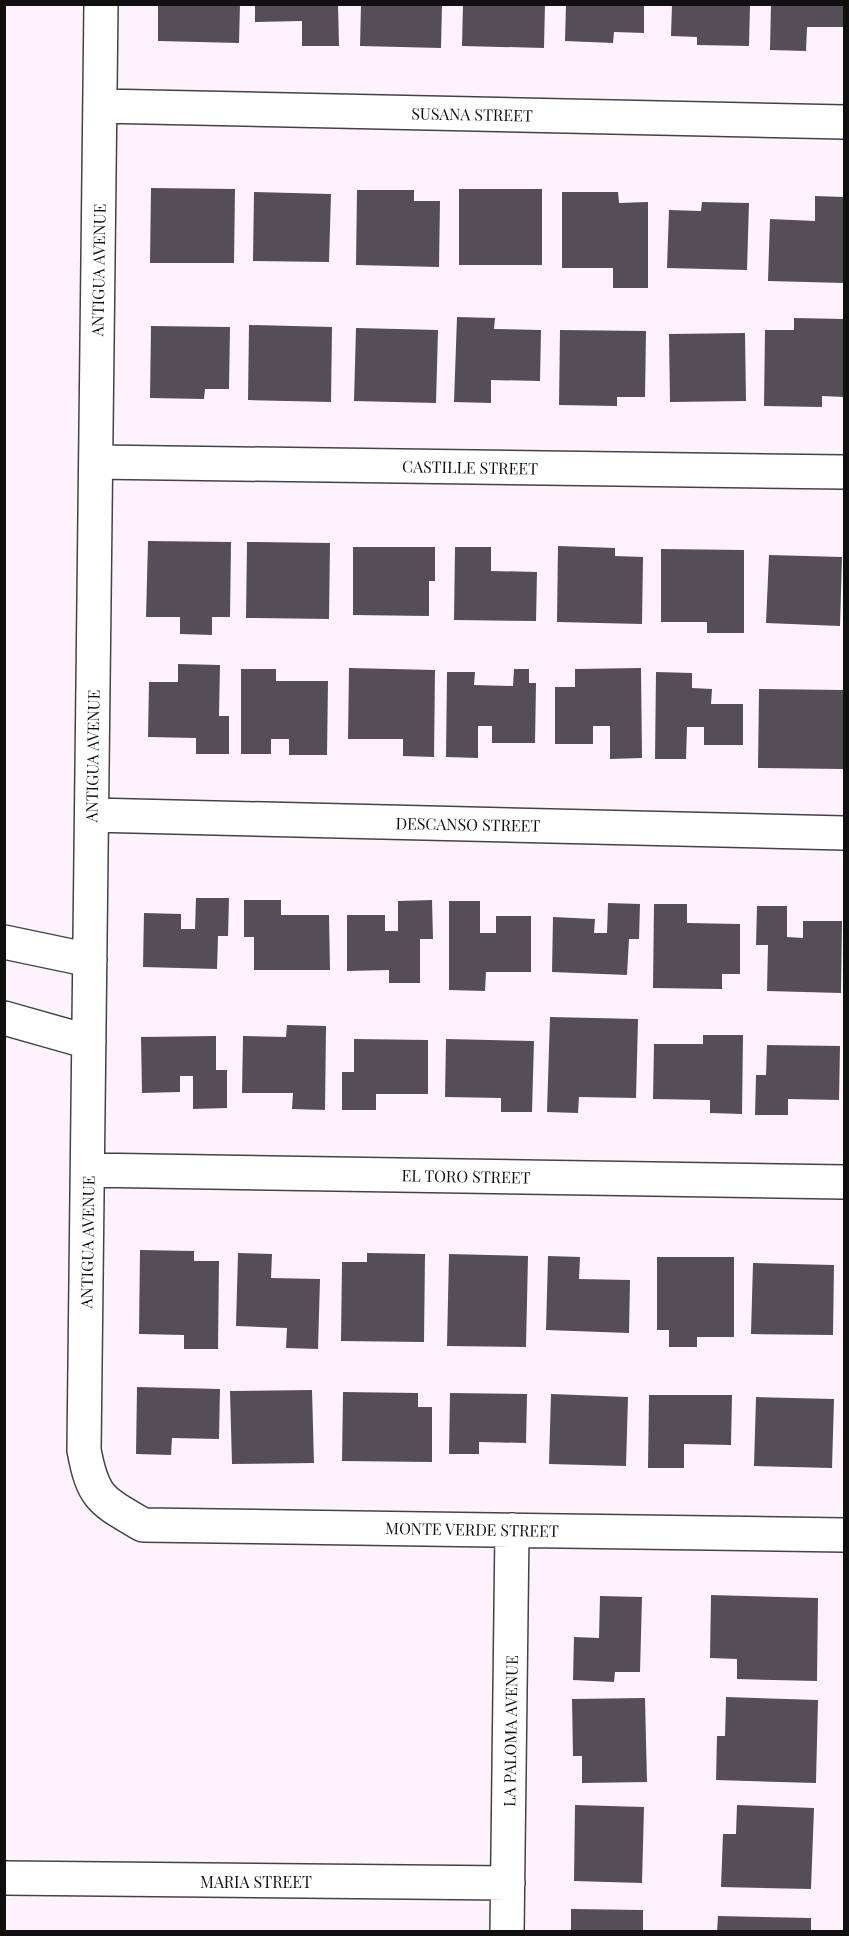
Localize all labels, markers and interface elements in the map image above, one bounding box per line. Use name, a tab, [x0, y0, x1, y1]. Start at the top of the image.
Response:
street label: SUSANA STREET	[411, 102, 533, 126]
street label: ANTIGUA AVENUE	[86, 204, 110, 337]
street label: CASTILLE STREET	[402, 455, 538, 479]
street label: ANTIGUA AVENUE	[80, 690, 104, 823]
street label: DESCANSO STREET	[395, 812, 541, 836]
street label: EL TORO STREET	[401, 1164, 531, 1188]
street label: ANTIGUA AVENUE	[75, 1176, 99, 1309]
street label: MONTE VERDE STREET	[385, 1517, 559, 1541]
street label: LA PALOMA AVENUE	[498, 1655, 522, 1807]
street label: MARIA STREET	[200, 1871, 312, 1892]

